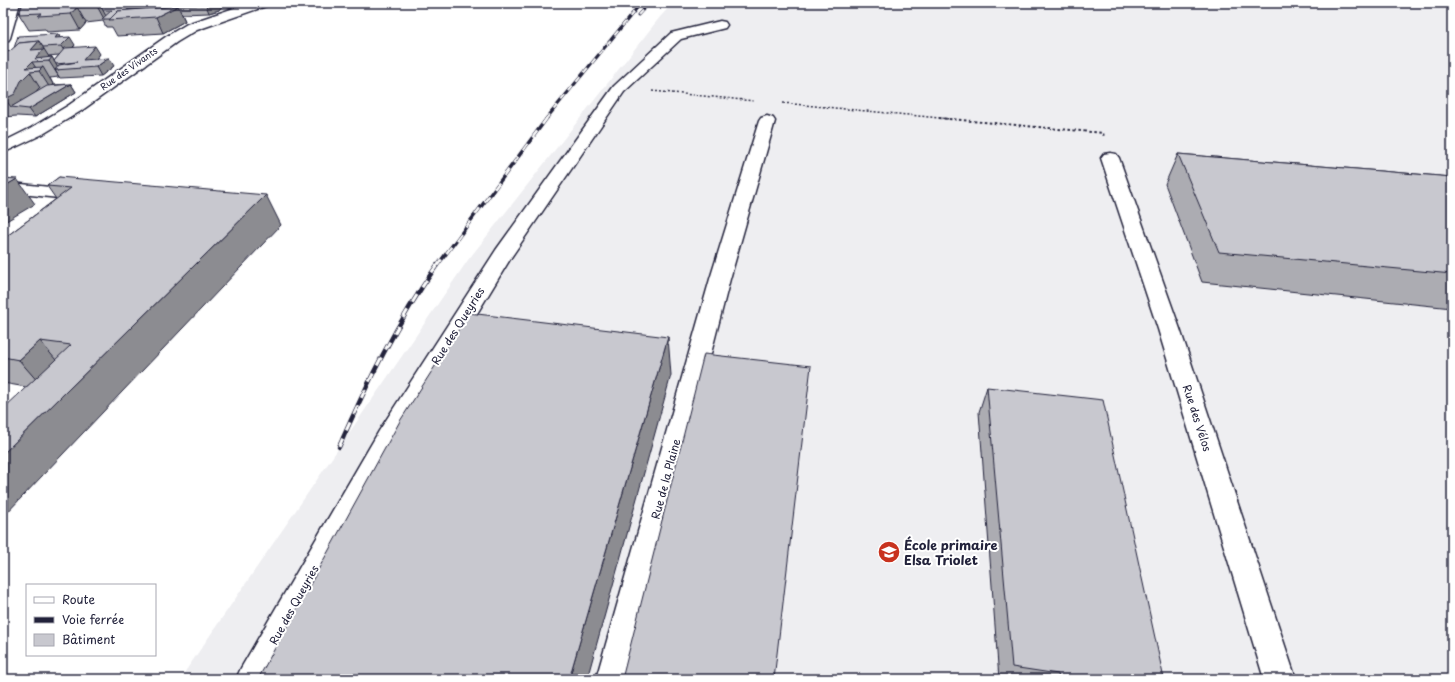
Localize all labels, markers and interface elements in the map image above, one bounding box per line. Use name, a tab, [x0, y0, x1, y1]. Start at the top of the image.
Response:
street label: Rue des Vivants	[97, 43, 160, 93]
street label: Rue des Queyries	[427, 284, 488, 368]
street label: Rue des Vélos	[1179, 382, 1216, 453]
street label: Rue de la Plaine	[647, 437, 684, 521]
place label: École primaire Elsa Triolet	[904, 535, 998, 569]
school or university icon: École primaire Elsa Triolet	[876, 539, 902, 565]
street label: Rue des Queyries	[265, 562, 323, 648]
legend	[26, 584, 156, 656]
text: Route	[62, 590, 95, 608]
text: Voie ferrée	[62, 610, 124, 628]
text: Bâtiment	[62, 630, 115, 648]

